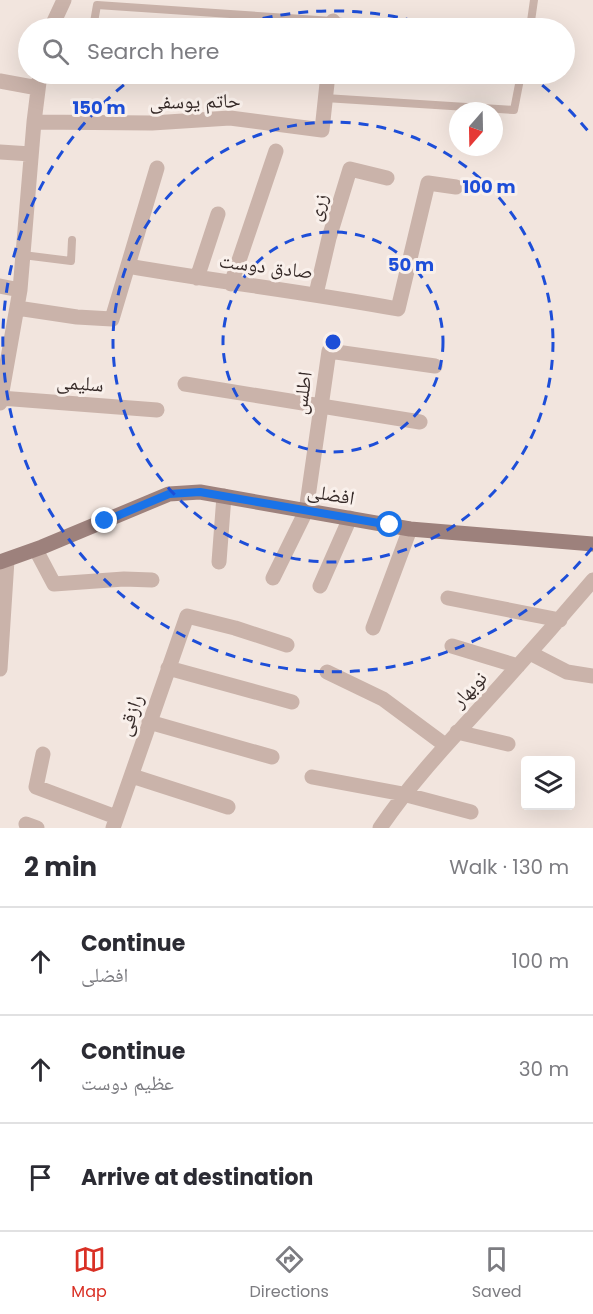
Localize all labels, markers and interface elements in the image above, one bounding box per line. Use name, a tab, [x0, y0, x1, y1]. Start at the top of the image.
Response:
search box	[18, 18, 575, 84]
icon: search	[39, 35, 72, 68]
text: Search here	[87, 36, 220, 67]
street label: حاتم یوسفی	[149, 86, 241, 116]
text: 150 m	[72, 95, 126, 120]
north arrow	[449, 102, 503, 156]
text: 100 m	[462, 174, 516, 199]
street label: زری	[300, 190, 334, 224]
street label: صادق دوست	[217, 246, 315, 286]
text: 50 m	[388, 252, 434, 277]
centre of rings	[323, 332, 343, 352]
street label: سلیمی	[55, 367, 105, 399]
street label: اطلس	[285, 370, 319, 416]
street label: افضلی	[305, 476, 357, 512]
route end	[91, 507, 117, 533]
route start	[376, 511, 402, 537]
street label: نوبهار	[444, 665, 493, 714]
street label: رازقی	[110, 690, 150, 740]
map controls	[521, 756, 575, 810]
button: layers	[521, 756, 575, 810]
text: 2 min	[24, 849, 97, 885]
text: Walk · 130 m	[449, 853, 569, 881]
text: Continue	[81, 928, 185, 959]
icon: ahead	[24, 945, 57, 978]
text: 100 m	[512, 947, 569, 975]
text: افضلی	[81, 961, 128, 989]
text: Continue	[81, 1036, 185, 1067]
icon: ahead	[24, 1053, 57, 1086]
text: 30 m	[519, 1055, 569, 1083]
text: عظیم دوست	[81, 1069, 174, 1097]
icon: arrive	[24, 1161, 57, 1194]
text: Arrive at destination	[81, 1162, 313, 1193]
tab: Map	[71, 1243, 107, 1304]
tab: Directions	[250, 1243, 329, 1304]
tab: Saved	[472, 1243, 522, 1304]

